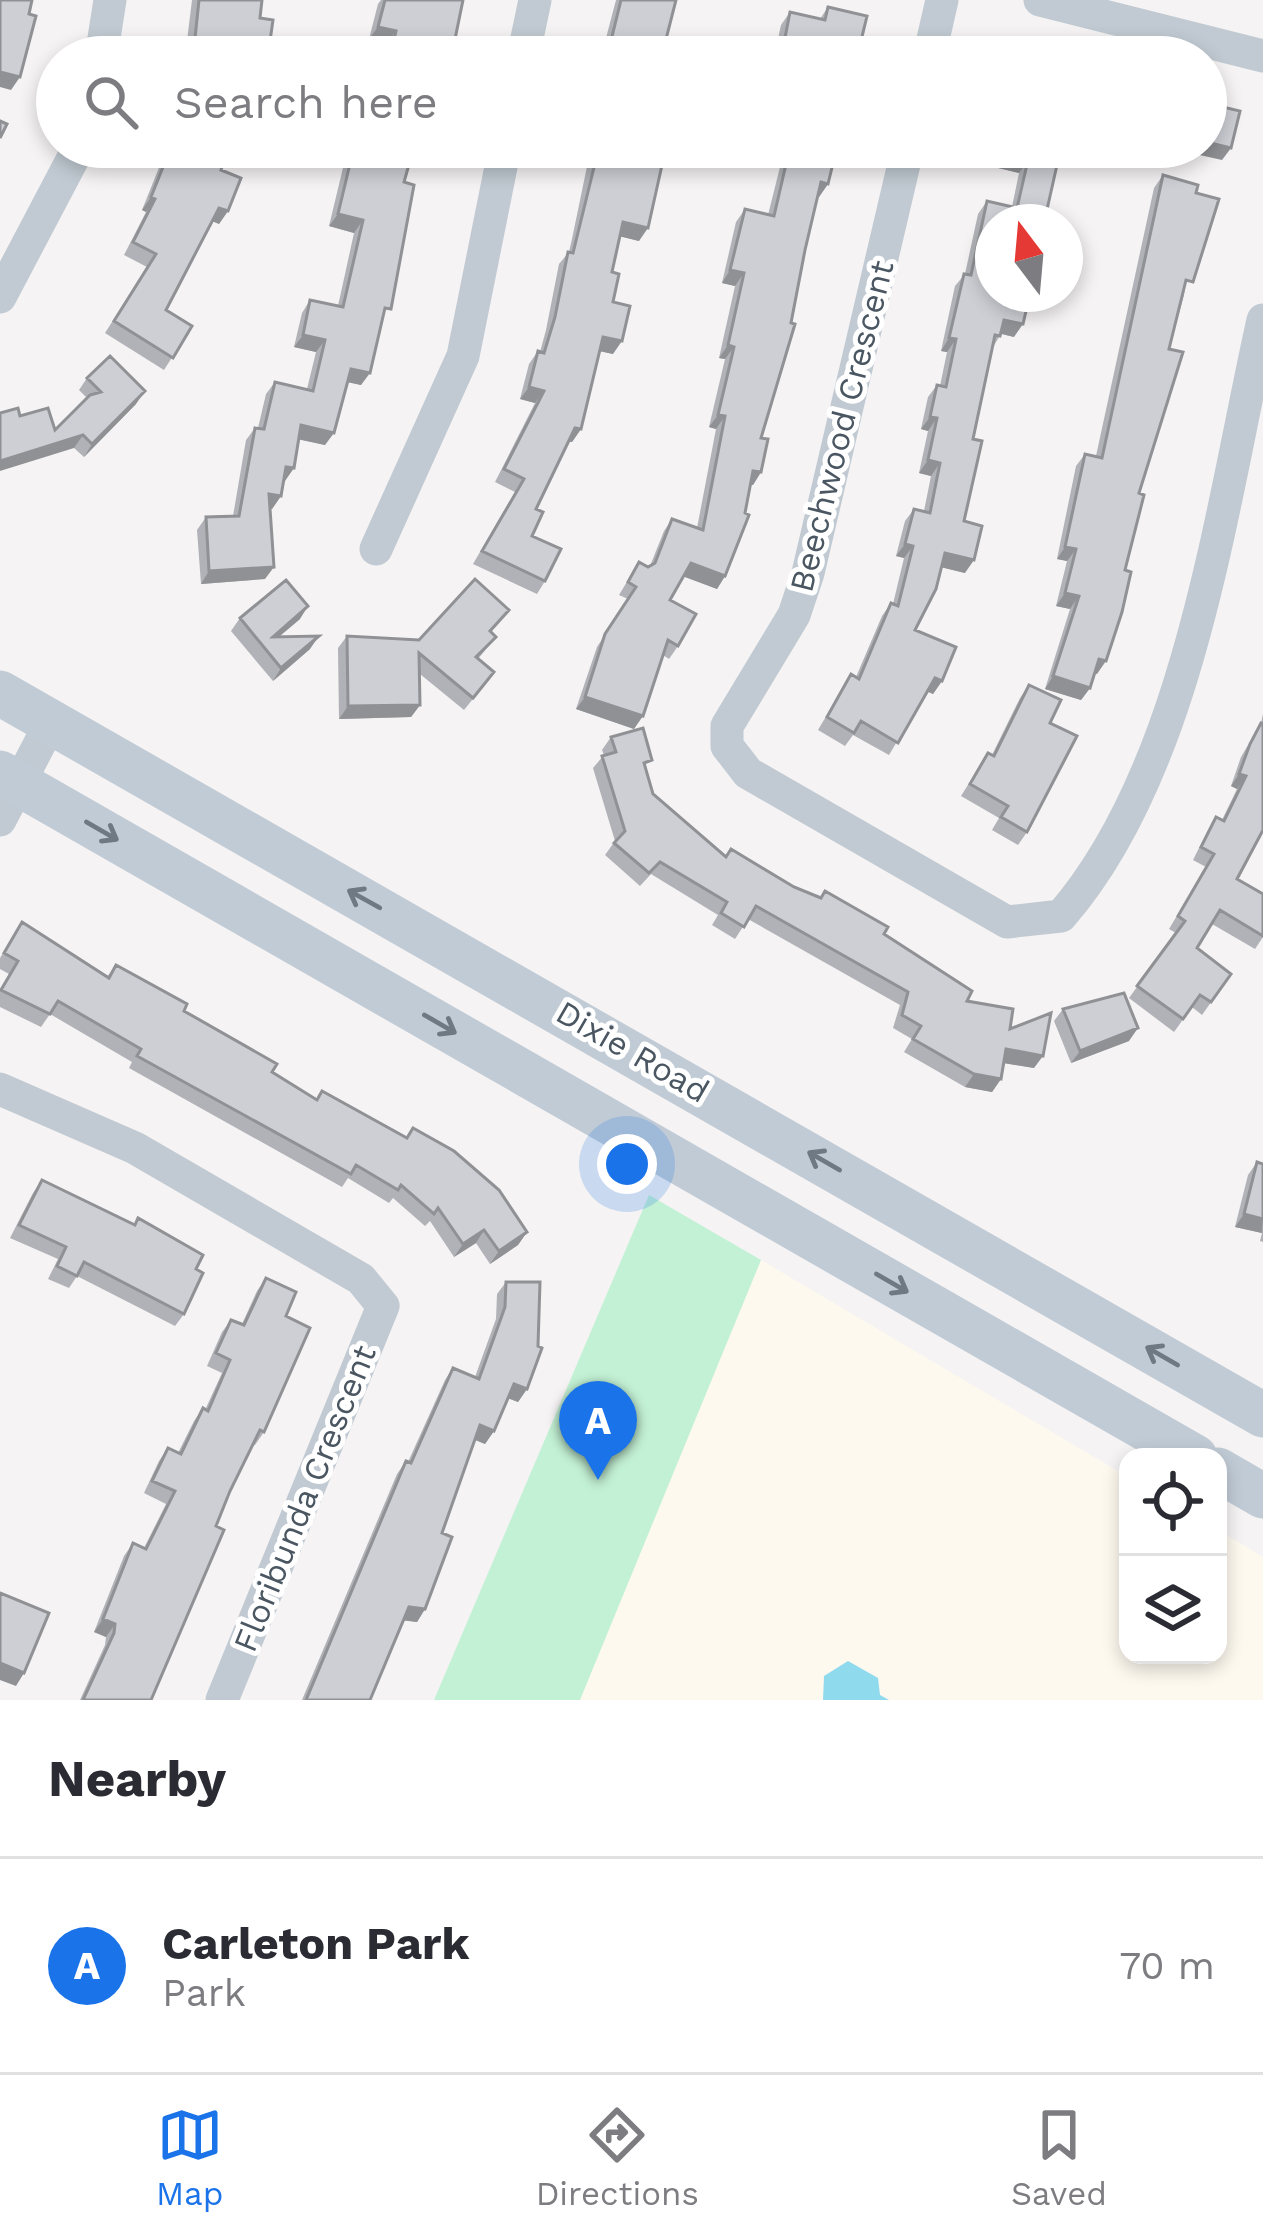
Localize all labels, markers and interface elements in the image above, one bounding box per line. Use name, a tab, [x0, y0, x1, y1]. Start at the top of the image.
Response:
search box	[36, 36, 1227, 168]
icon: search	[78, 69, 144, 135]
text: Search here	[174, 76, 438, 129]
north arrow	[975, 204, 1083, 312]
street label: Beechwood Crescent	[781, 256, 902, 596]
one-way arrow	[83, 820, 118, 843]
one-way arrow	[347, 886, 382, 910]
street label: Dixie Road	[550, 992, 716, 1111]
one-way arrow	[422, 1013, 457, 1037]
your location	[597, 1134, 657, 1194]
one-way arrow	[807, 1149, 842, 1173]
one-way arrow	[873, 1271, 908, 1295]
street label: Floribunda Crescent	[225, 1339, 384, 1657]
one-way arrow	[1145, 1344, 1180, 1368]
pin: A	[559, 1381, 637, 1480]
map controls	[1119, 1448, 1227, 1664]
button: locate	[1119, 1448, 1227, 1556]
button: layers	[1119, 1556, 1227, 1664]
text: Nearby	[48, 1749, 226, 1808]
text: Carleton Park	[162, 1917, 469, 1970]
text: A	[74, 1943, 100, 1988]
text: 70 m	[1119, 1943, 1215, 1988]
text: Park	[162, 1970, 246, 2015]
tab: Map	[156, 2102, 223, 2213]
tab: Directions	[536, 2102, 699, 2213]
tab: Saved	[1011, 2102, 1107, 2213]

